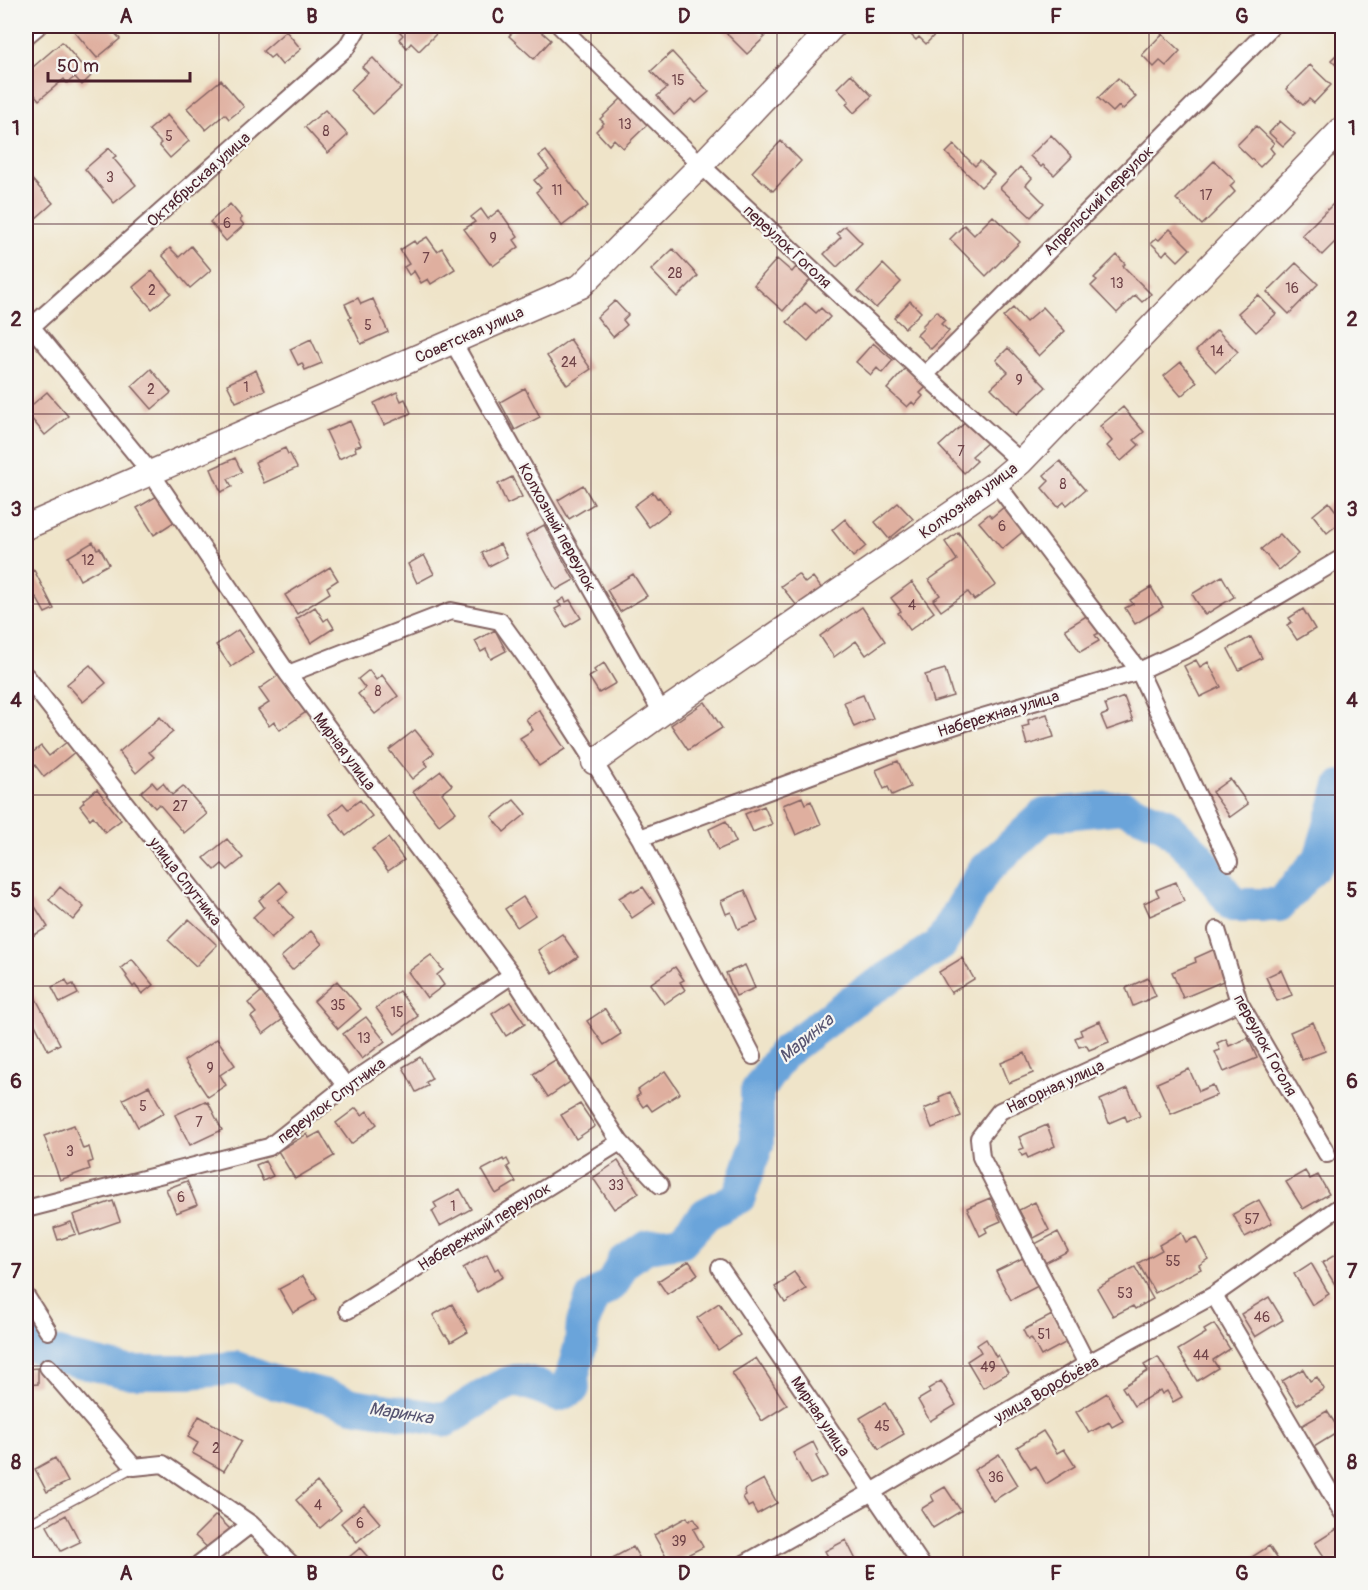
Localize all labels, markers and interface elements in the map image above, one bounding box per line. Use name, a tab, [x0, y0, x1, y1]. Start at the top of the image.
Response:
text: A	[120, 4, 133, 29]
text: B	[306, 4, 318, 29]
text: C	[492, 4, 504, 29]
text: D	[678, 4, 691, 29]
text: E	[865, 4, 876, 29]
text: F	[1050, 4, 1062, 29]
text: G	[1235, 4, 1249, 29]
scale bar	[48, 45, 190, 83]
text: 50 m	[57, 55, 99, 78]
house number: 15	[671, 72, 685, 89]
text: 1	[12, 116, 20, 141]
house number: 13	[618, 116, 632, 133]
text: 1	[1348, 116, 1356, 141]
house number: 8	[322, 123, 330, 140]
street label: Октябрьская улица	[143, 128, 255, 232]
house number: 5	[165, 128, 173, 145]
street label: Апрельский переулок	[1039, 141, 1158, 260]
house number: 3	[106, 169, 114, 186]
house number: 11	[552, 182, 562, 199]
house number: 17	[1200, 187, 1213, 204]
street label: переулок Гоголя	[739, 201, 836, 293]
house number: 6	[223, 215, 231, 232]
house number: 9	[489, 230, 497, 247]
house number: 7	[422, 250, 430, 267]
house number: 28	[668, 265, 682, 282]
house number: 13	[1110, 275, 1124, 292]
house number: 16	[1285, 280, 1299, 297]
house number: 2	[148, 282, 156, 299]
street label: Советская улица	[412, 302, 527, 368]
text: 2	[10, 307, 22, 332]
text: 2	[1346, 307, 1358, 332]
house number: 5	[364, 317, 372, 334]
house number: 14	[1210, 343, 1224, 360]
house number: 24	[561, 354, 577, 371]
house number: 9	[1015, 372, 1023, 389]
house number: 1	[243, 379, 249, 396]
house number: 2	[147, 381, 155, 398]
house number: 7	[957, 443, 965, 460]
street label: Колхозная улица	[915, 458, 1022, 543]
street label: Колхозный переулок	[514, 460, 601, 595]
house number: 8	[1059, 476, 1067, 493]
text: 3	[10, 497, 22, 522]
text: 3	[1346, 497, 1358, 522]
house number: 6	[998, 518, 1006, 535]
house number: 12	[81, 552, 95, 569]
house number: 4	[908, 597, 916, 614]
house number: 8	[374, 683, 382, 700]
street label: Набережная улица	[935, 686, 1062, 742]
text: 4	[10, 688, 22, 713]
text: 4	[1346, 688, 1358, 713]
street label: Мирная улица	[308, 709, 380, 795]
house number: 27	[172, 798, 188, 815]
street label: улица Спутника	[144, 833, 226, 930]
text: 5	[11, 878, 22, 903]
text: 5	[1347, 878, 1358, 903]
street label: переулок Гоголя	[1229, 991, 1301, 1100]
house number: 35	[330, 997, 346, 1014]
house number: 15	[390, 1004, 404, 1021]
water label: Маринка	[774, 1008, 840, 1068]
house number: 13	[357, 1030, 371, 1047]
street label: переулок Спутника	[273, 1053, 390, 1148]
street label: Нагорная улица	[1003, 1056, 1107, 1118]
house number: 9	[206, 1060, 214, 1077]
text: 6	[10, 1069, 22, 1094]
text: 6	[1346, 1069, 1358, 1094]
house number: 5	[139, 1098, 147, 1115]
house number: 7	[195, 1114, 203, 1131]
house number: 3	[66, 1143, 74, 1160]
house number: 33	[608, 1177, 624, 1194]
street label: Набережный переулок	[414, 1178, 555, 1276]
house number: 6	[177, 1189, 185, 1206]
house number: 1	[450, 1198, 456, 1215]
house number: 57	[1245, 1211, 1260, 1228]
house number: 55	[1165, 1253, 1181, 1270]
text: 7	[11, 1259, 22, 1284]
text: 7	[1347, 1259, 1358, 1284]
house number: 53	[1117, 1285, 1133, 1302]
house number: 46	[1254, 1309, 1270, 1326]
house number: 51	[1037, 1326, 1051, 1343]
house number: 44	[1193, 1347, 1209, 1364]
street label: улица Воробьёва	[990, 1352, 1102, 1428]
house number: 49	[980, 1359, 996, 1376]
street label: Мирная улица	[786, 1373, 854, 1460]
water label: Маринка	[367, 1397, 436, 1430]
house number: 45	[874, 1418, 890, 1435]
house number: 2	[212, 1440, 220, 1457]
text: 8	[11, 1450, 21, 1475]
text: 8	[1347, 1450, 1357, 1475]
house number: 36	[988, 1469, 1004, 1486]
house number: 4	[314, 1497, 322, 1514]
house number: 6	[356, 1515, 364, 1532]
house number: 39	[671, 1533, 687, 1550]
text: A	[120, 1561, 133, 1586]
text: B	[306, 1561, 318, 1586]
text: C	[492, 1561, 504, 1586]
text: D	[678, 1561, 691, 1586]
text: E	[865, 1561, 876, 1586]
text: F	[1050, 1561, 1062, 1586]
text: G	[1235, 1561, 1249, 1586]

